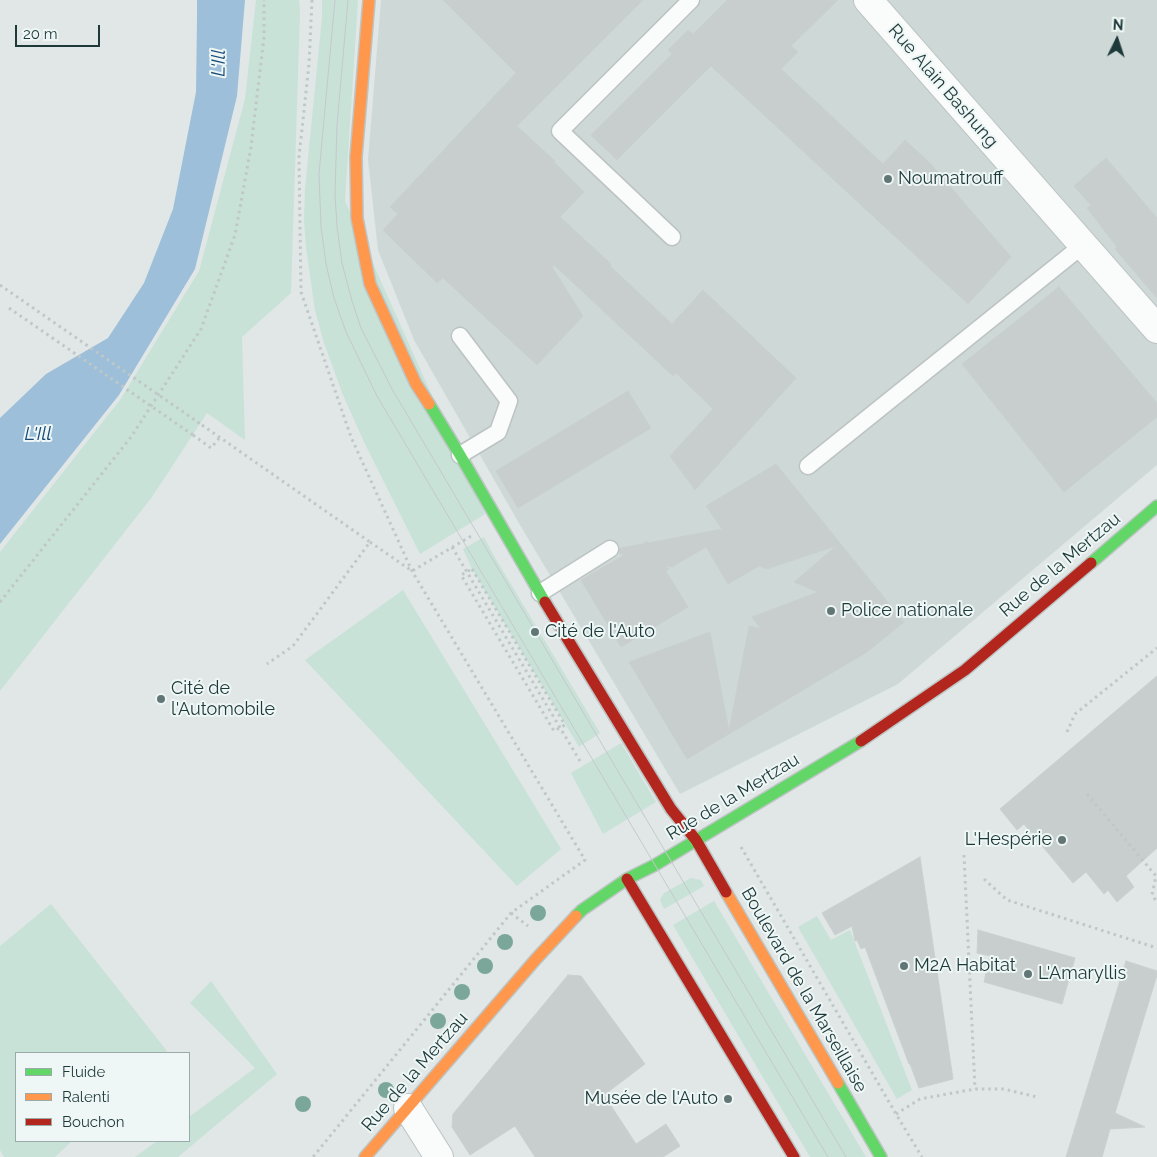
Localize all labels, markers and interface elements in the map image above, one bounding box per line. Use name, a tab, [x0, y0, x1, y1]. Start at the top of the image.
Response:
scale bar	[18, 15, 102, 47]
north arrow	[1092, 15, 1142, 65]
text: N	[1112, 17, 1124, 33]
street label: Rue Alain Bashung	[883, 20, 1003, 152]
text: 20 m	[23, 25, 58, 43]
water label: L'Ill	[207, 49, 231, 77]
place label: Noumatrouff	[898, 168, 1003, 190]
marker: Noumatrouff	[882, 173, 894, 185]
water label: L'Ill	[24, 423, 52, 445]
street label: Rue de la Mertzau	[995, 508, 1125, 622]
place label: Police nationale	[841, 600, 973, 622]
marker: Police nationale	[825, 605, 837, 617]
place label: Cité de l'Auto	[545, 621, 655, 643]
marker: Cité de l'Auto	[529, 626, 541, 638]
place label: Cité de l'Automobile	[171, 678, 275, 721]
marker: Cité de l'Automobile	[155, 693, 167, 705]
street label: Rue de la Mertzau	[663, 749, 803, 845]
place label: L'Hespérie	[965, 829, 1052, 851]
marker: L'Hespérie	[1056, 834, 1068, 846]
street label: Boulevard de la Marseillaise	[736, 884, 872, 1096]
place label: M2A Habitat	[914, 955, 1016, 977]
marker: M2A Habitat	[898, 960, 910, 972]
place label: L'Amaryllis	[1038, 963, 1126, 985]
marker: L'Amaryllis	[1022, 968, 1034, 980]
street label: Rue de la Mertzau	[357, 1008, 473, 1136]
legend	[15, 1052, 190, 1142]
text: Fluide	[62, 1063, 105, 1081]
text: Ralenti	[62, 1088, 110, 1106]
place label: Musée de l'Auto	[585, 1088, 718, 1110]
marker: Musée de l'Auto	[722, 1093, 734, 1105]
text: Bouchon	[62, 1113, 124, 1131]

